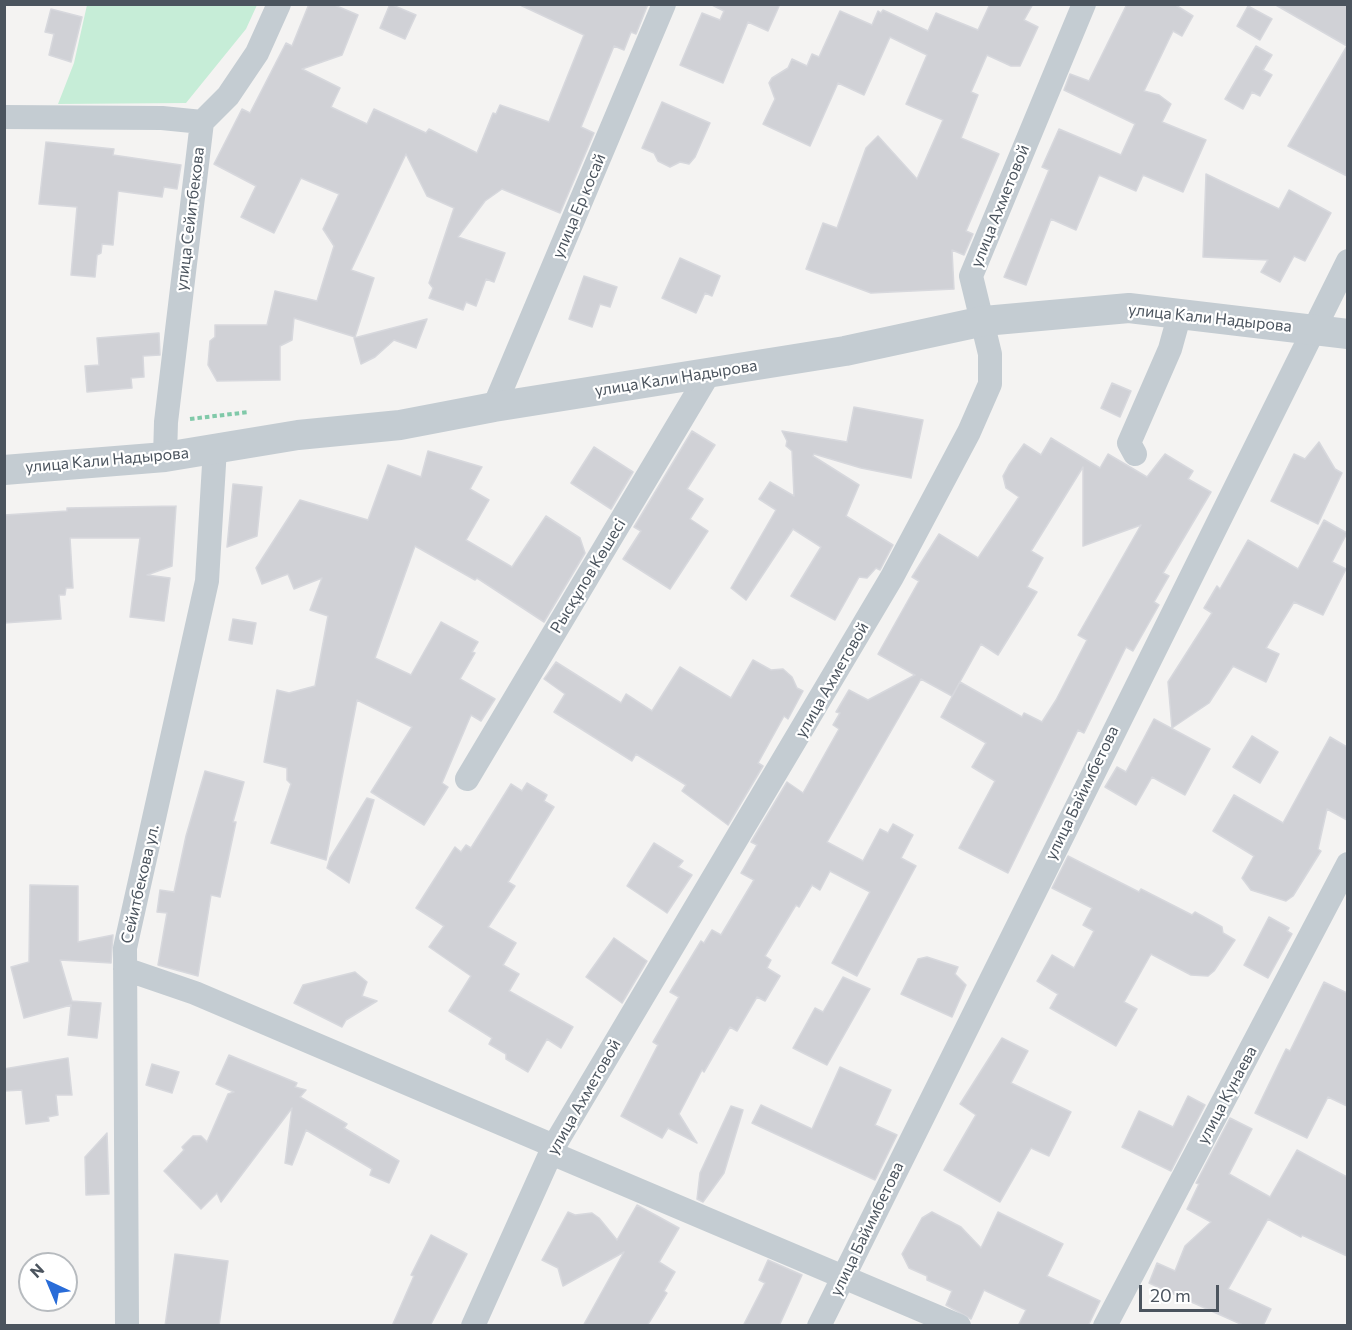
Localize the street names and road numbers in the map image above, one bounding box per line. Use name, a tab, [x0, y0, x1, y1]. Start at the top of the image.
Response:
street label: улица Ахметовой	[967, 142, 1033, 270]
street label: улица Сейитбекова	[172, 146, 208, 292]
street label: улица Ер косай	[548, 151, 610, 261]
street label: улица Кали Надырова	[1127, 300, 1293, 336]
street label: улица Кали Надырова	[593, 356, 759, 400]
street label: улица Кали Надырова	[24, 443, 190, 477]
street label: Рысқұлов Көшесі	[546, 515, 630, 637]
street label: улица Ахметовой	[791, 619, 873, 741]
street label: улица Байимбетова	[1041, 723, 1123, 863]
street label: Сейитбекова ул.	[117, 823, 163, 945]
street label: улица Ахметовой	[543, 1036, 625, 1158]
street label: улица Кунаева	[1193, 1043, 1261, 1147]
street label: улица Байимбетова	[826, 1159, 908, 1299]

